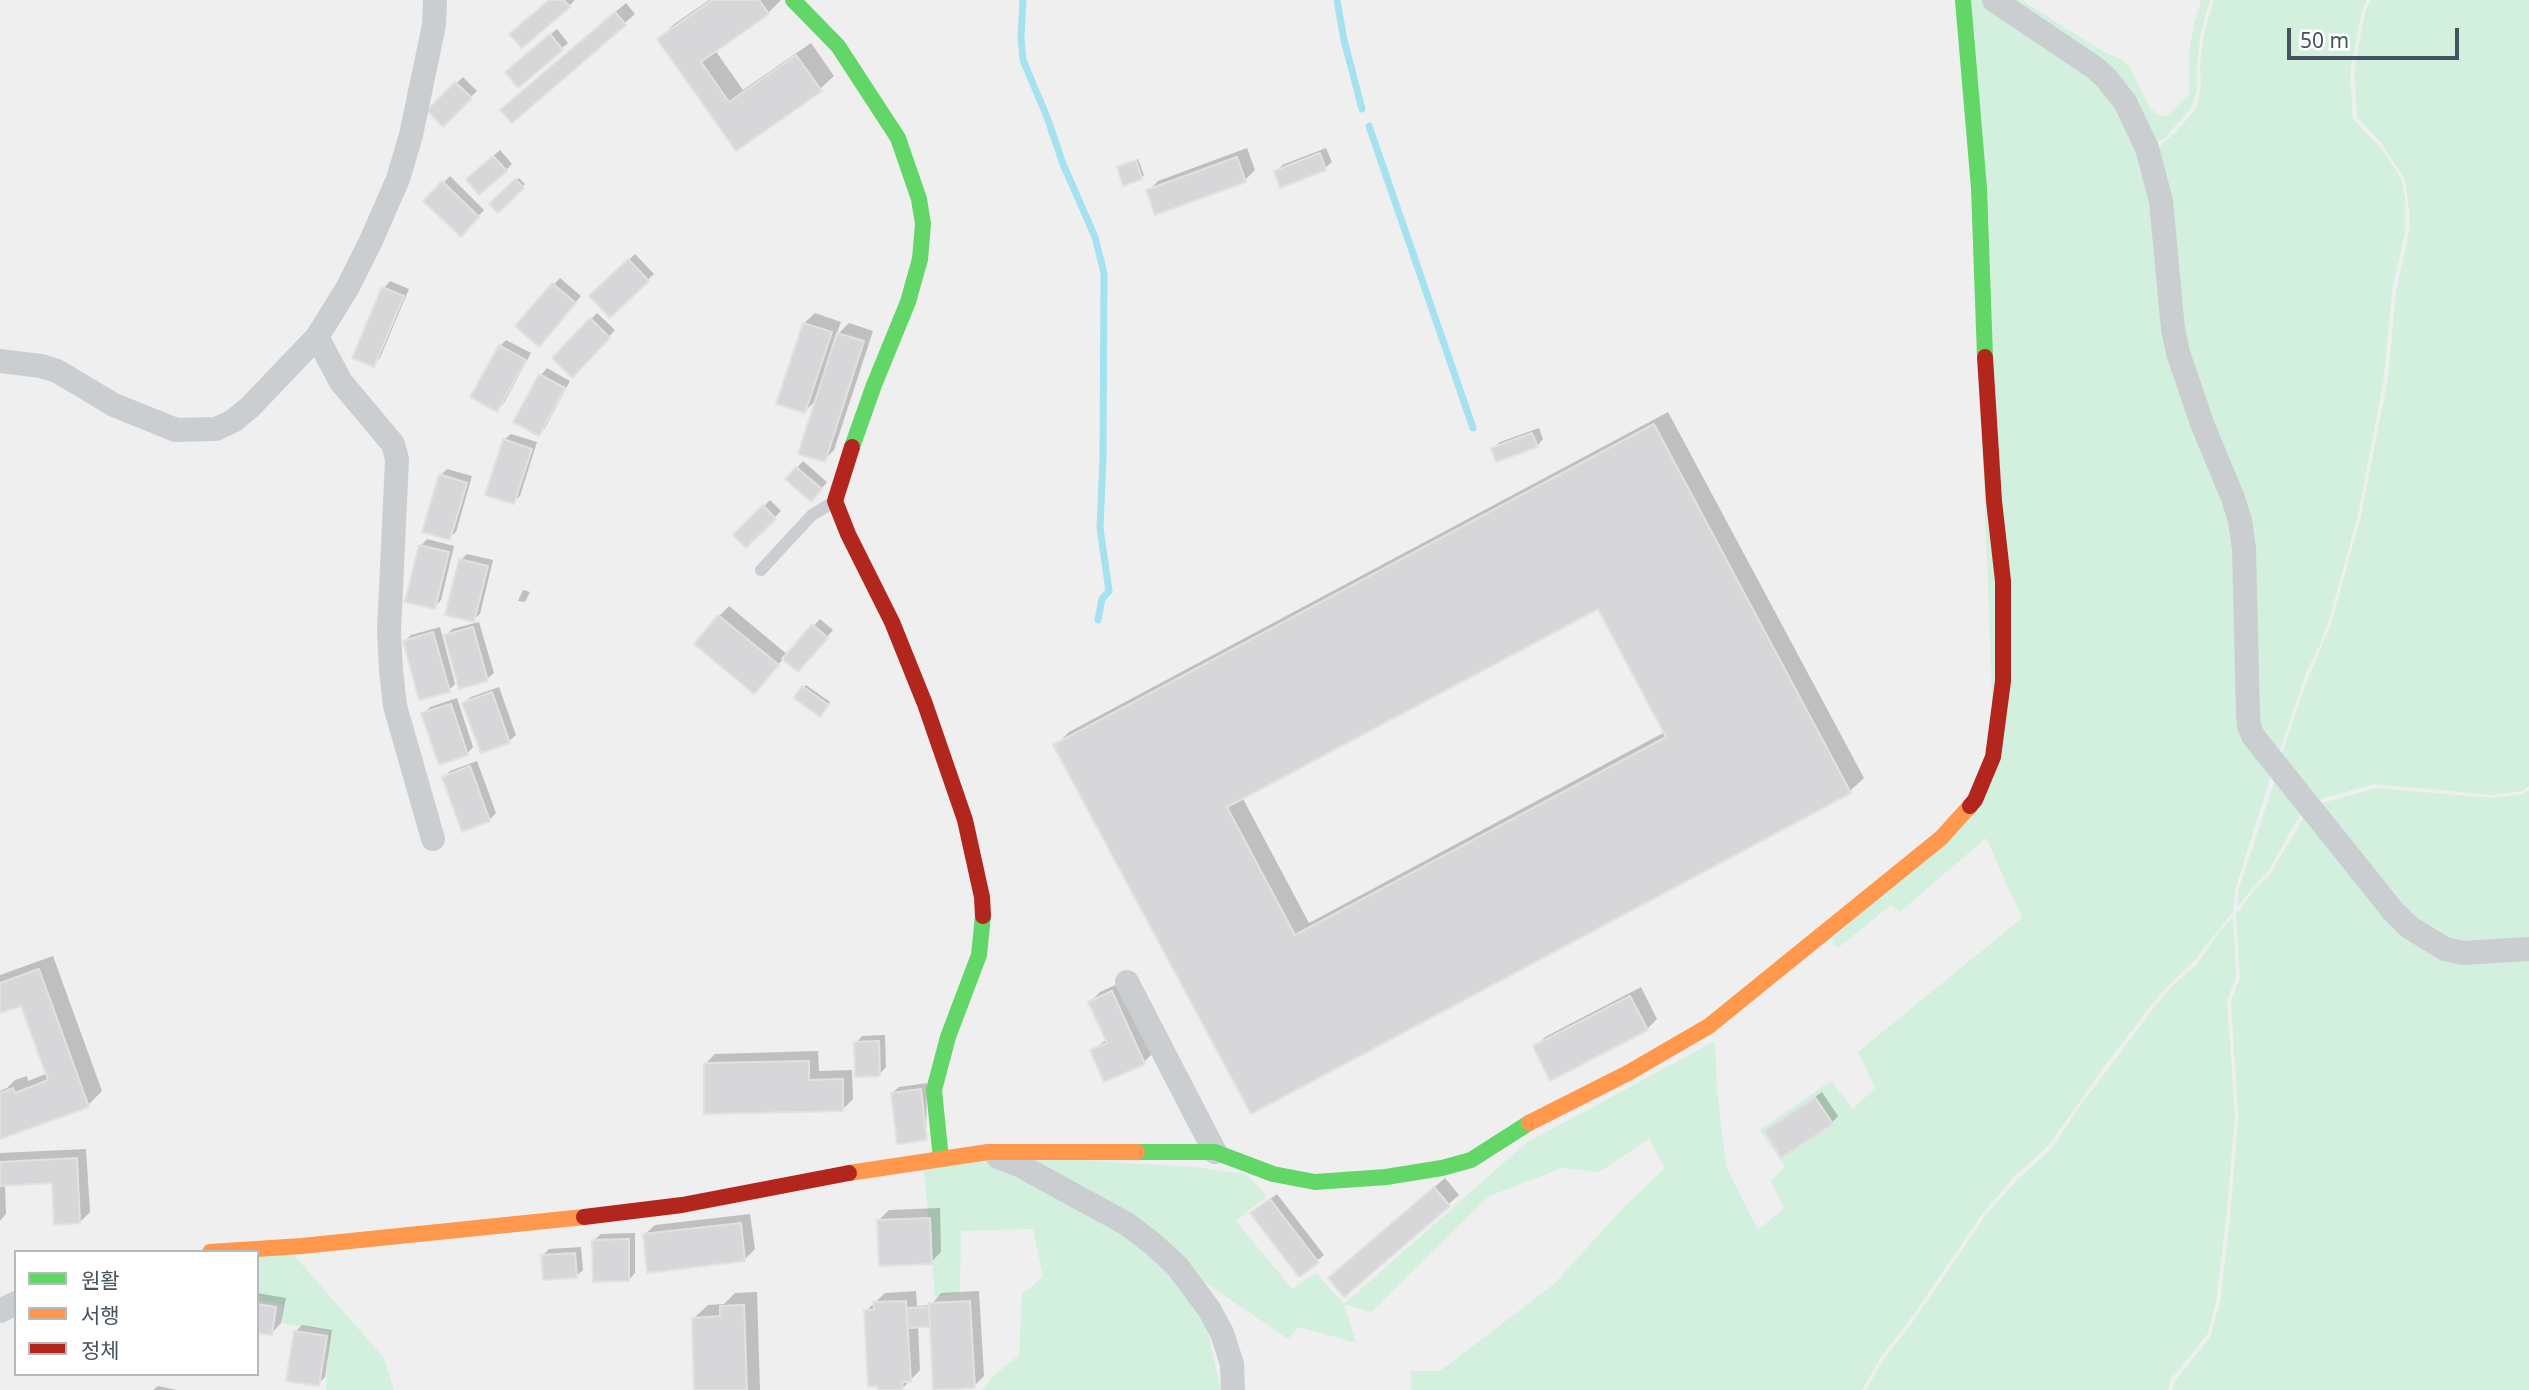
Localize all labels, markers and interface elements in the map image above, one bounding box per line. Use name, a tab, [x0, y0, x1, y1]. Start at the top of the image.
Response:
scale bar	[2291, 14, 2462, 58]
text: 50 m	[2300, 26, 2349, 54]
legend	[14, 1250, 259, 1376]
text: 원활	[81, 1266, 120, 1294]
text: 서행	[81, 1301, 120, 1329]
text: 정체	[81, 1336, 120, 1364]

